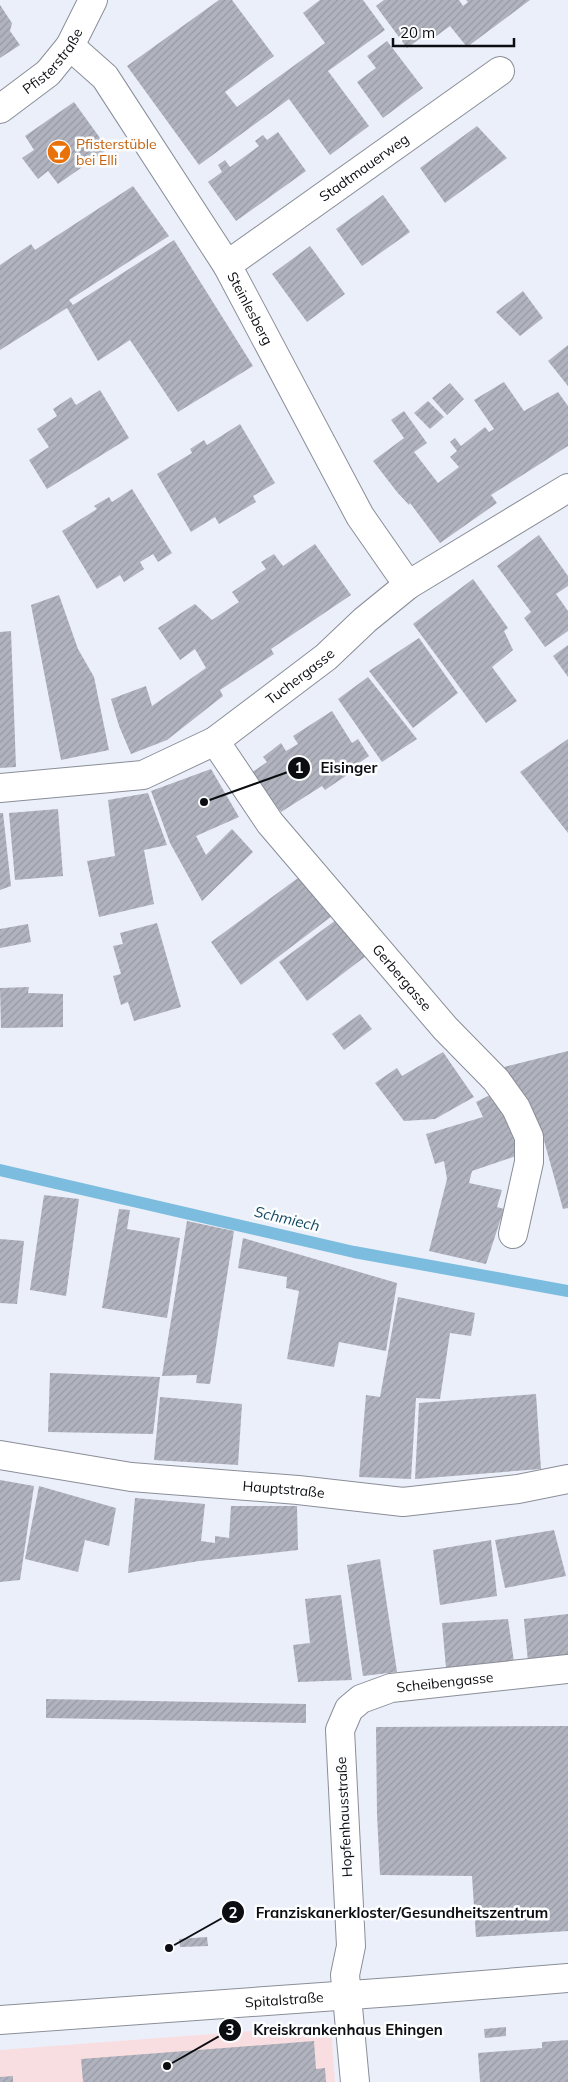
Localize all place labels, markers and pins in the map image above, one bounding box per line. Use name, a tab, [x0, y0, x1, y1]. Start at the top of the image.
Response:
place label: Pfisterstüble bei Elli	[76, 135, 157, 169]
bar icon: Pfisterstüble bei Elli	[46, 139, 72, 165]
callout: Eisinger	[286, 753, 388, 783]
callout: Franziskanerkloster/Gesundheitszentrum	[221, 1897, 558, 1927]
callout: Kreiskrankenhaus Ehingen	[218, 2015, 453, 2045]

